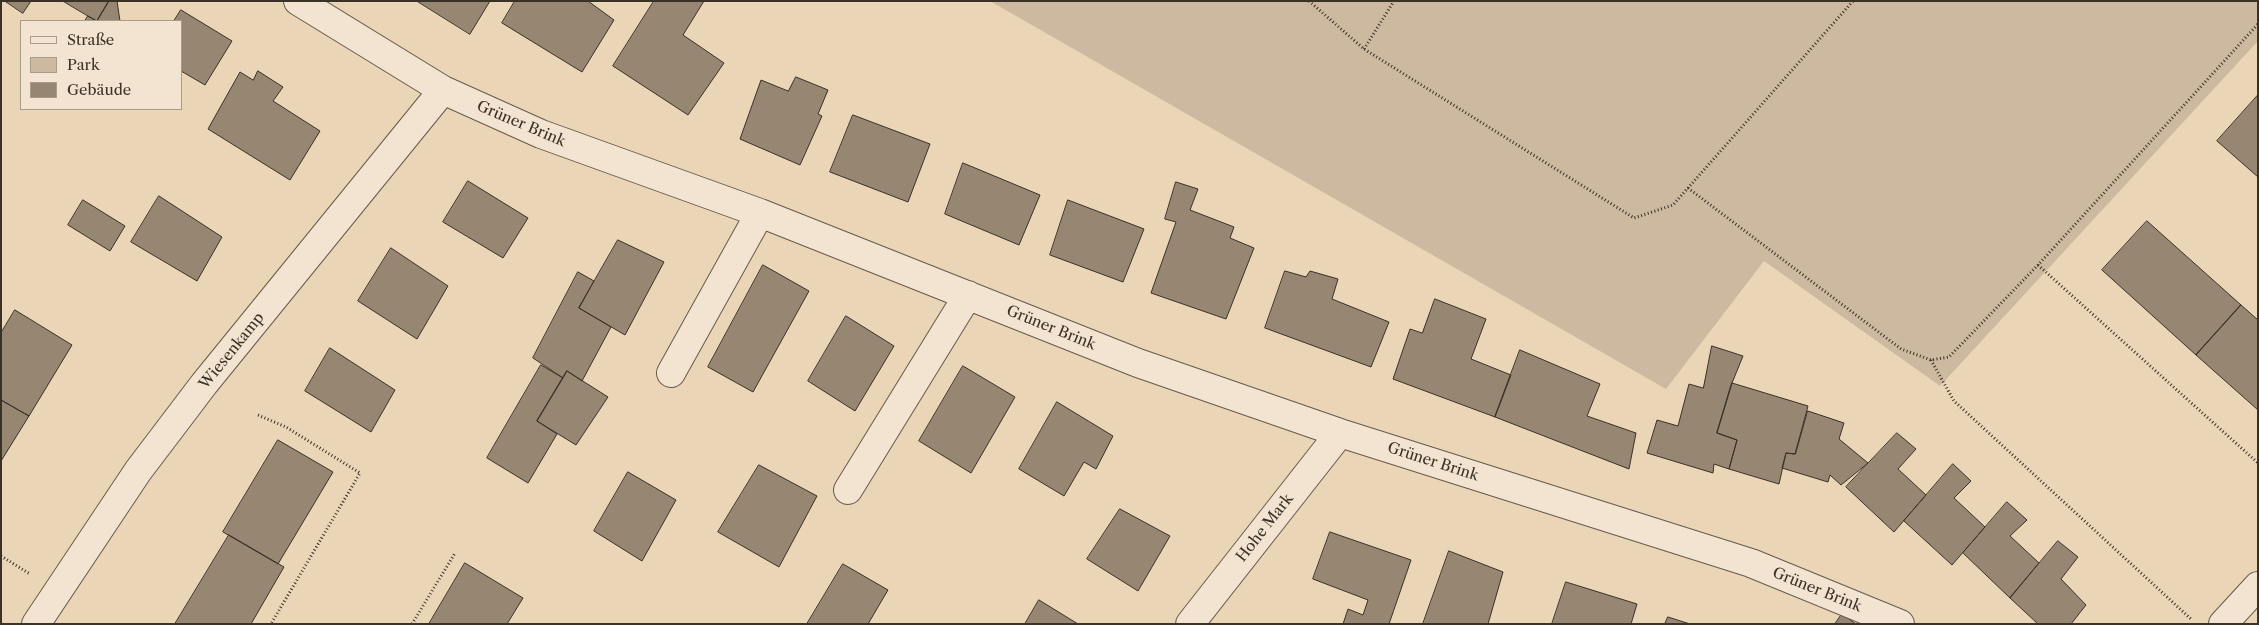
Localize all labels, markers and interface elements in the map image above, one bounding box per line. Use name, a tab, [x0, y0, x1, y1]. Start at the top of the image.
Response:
legend	[20, 20, 182, 110]
text: Straße	[67, 30, 114, 49]
text: Park	[67, 55, 100, 74]
text: Gebäude	[67, 80, 131, 99]
street label: Grüner Brink	[474, 97, 568, 151]
street label: Grüner Brink	[1004, 302, 1098, 354]
street label: Wiesenkamp	[196, 309, 268, 393]
street label: Grüner Brink	[1385, 439, 1481, 485]
street label: Hohe Mark	[1233, 490, 1297, 566]
street label: Grüner Brink	[1770, 564, 1864, 616]

